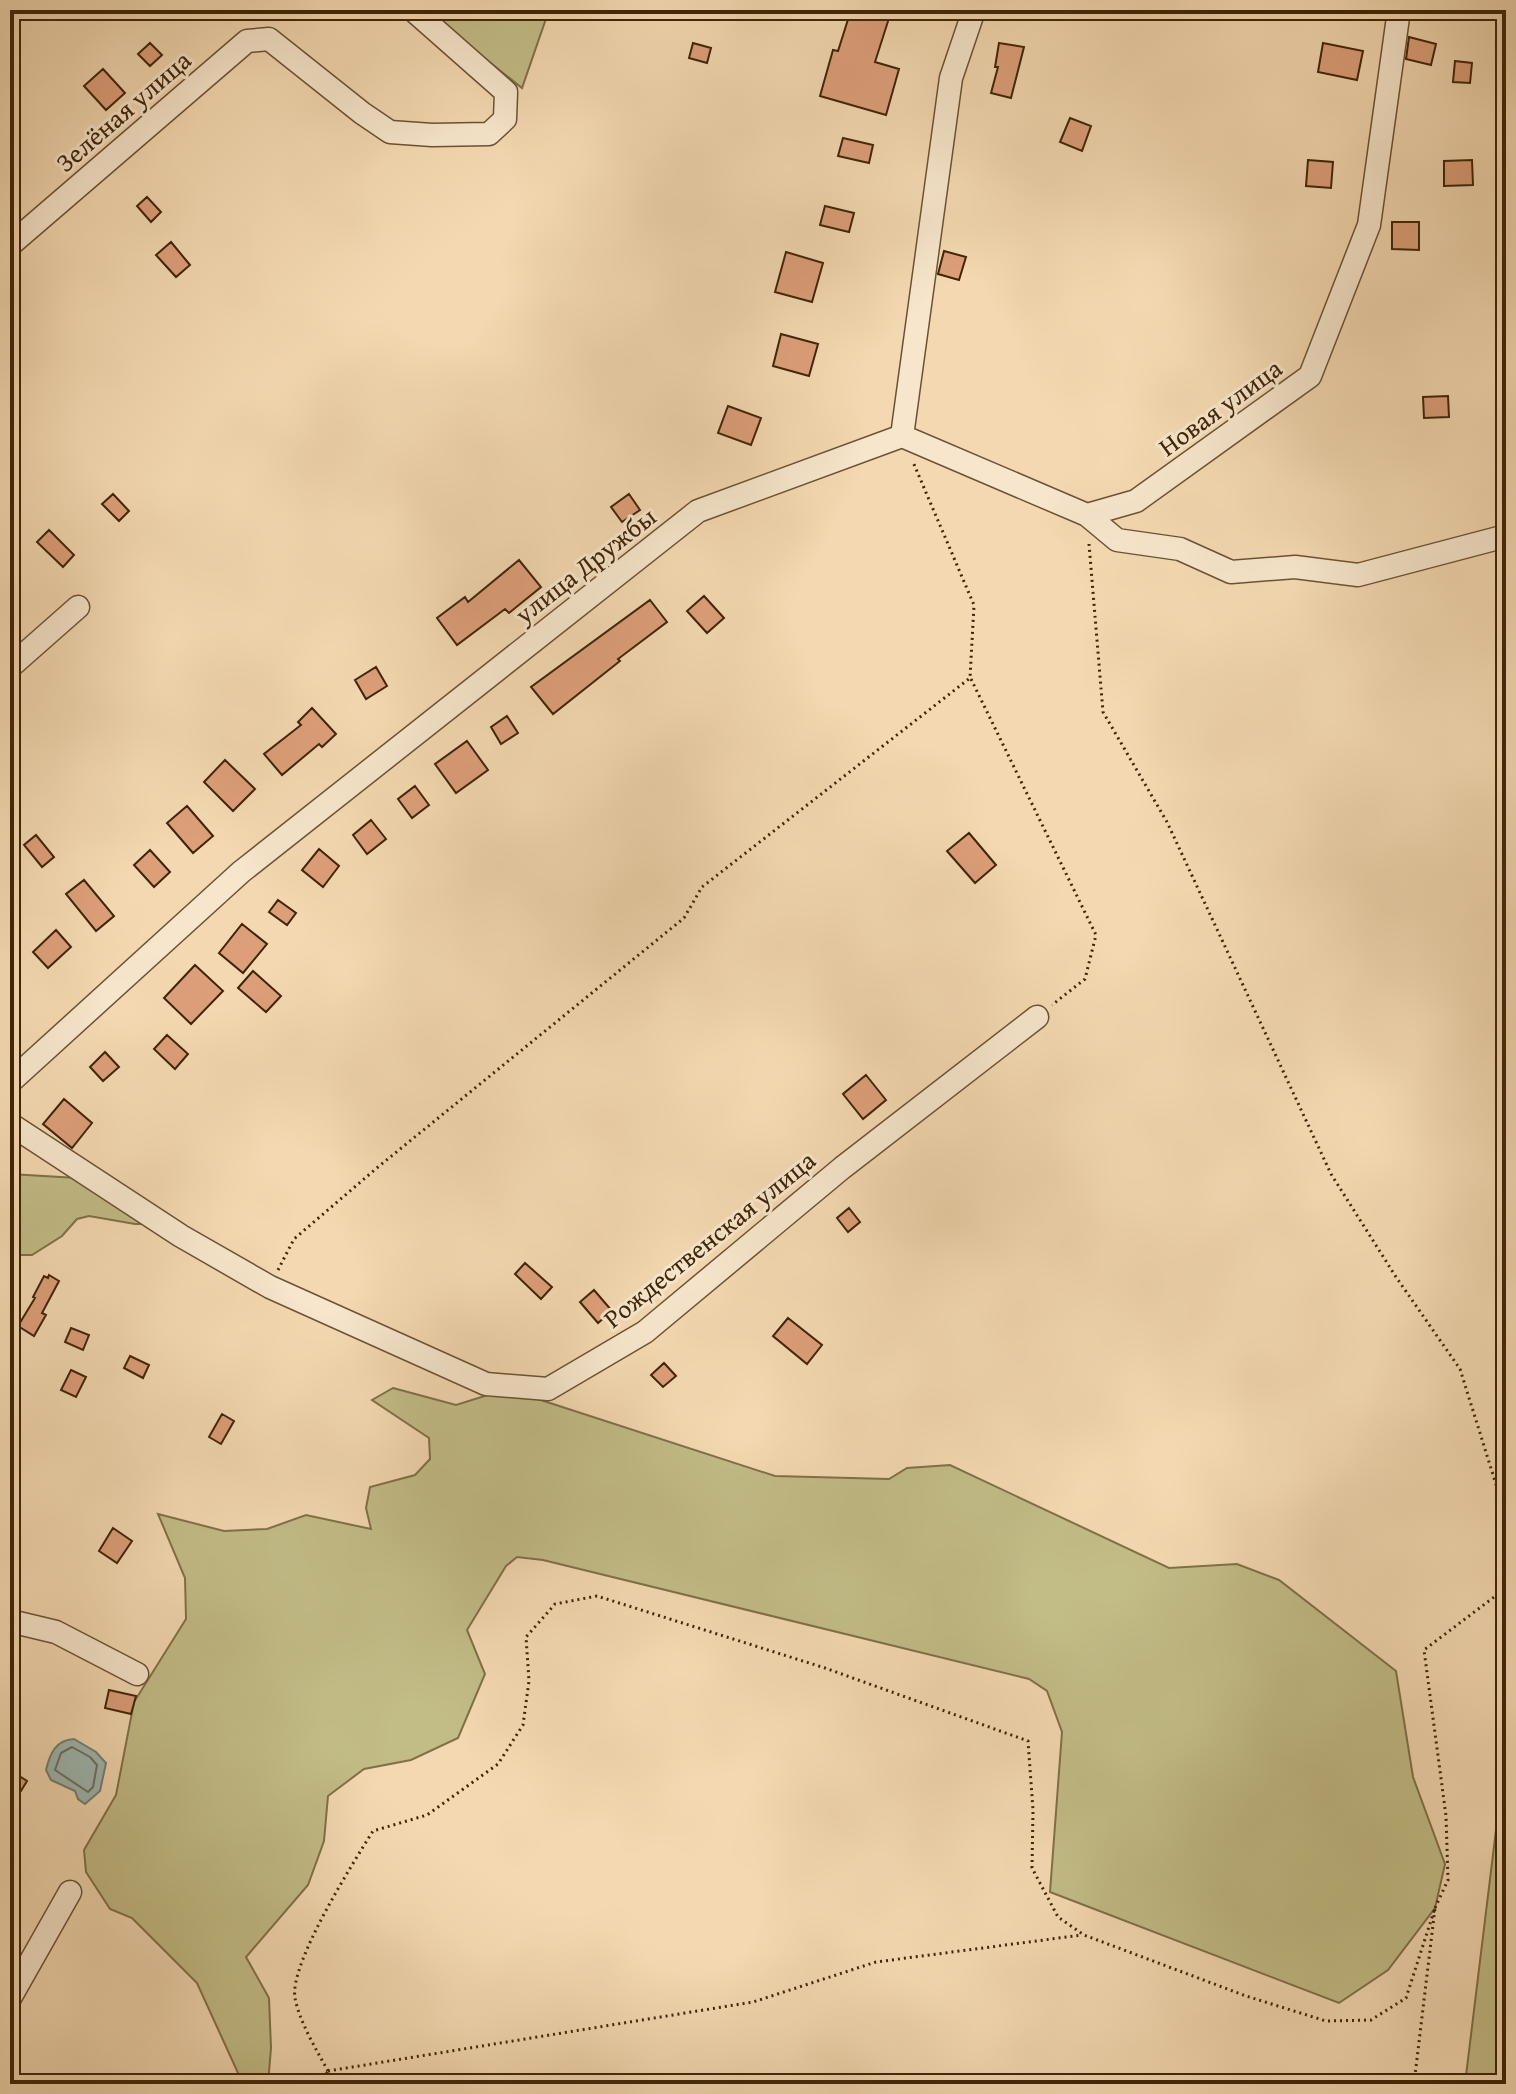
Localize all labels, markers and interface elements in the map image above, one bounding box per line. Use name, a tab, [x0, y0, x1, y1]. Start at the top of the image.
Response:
street label: Зелёная улица	[47, 41, 200, 181]
street label: Новая улица	[1150, 348, 1290, 465]
street label: улица Дружбы	[505, 497, 664, 633]
street label: Рождественская улица	[594, 1141, 824, 1337]

